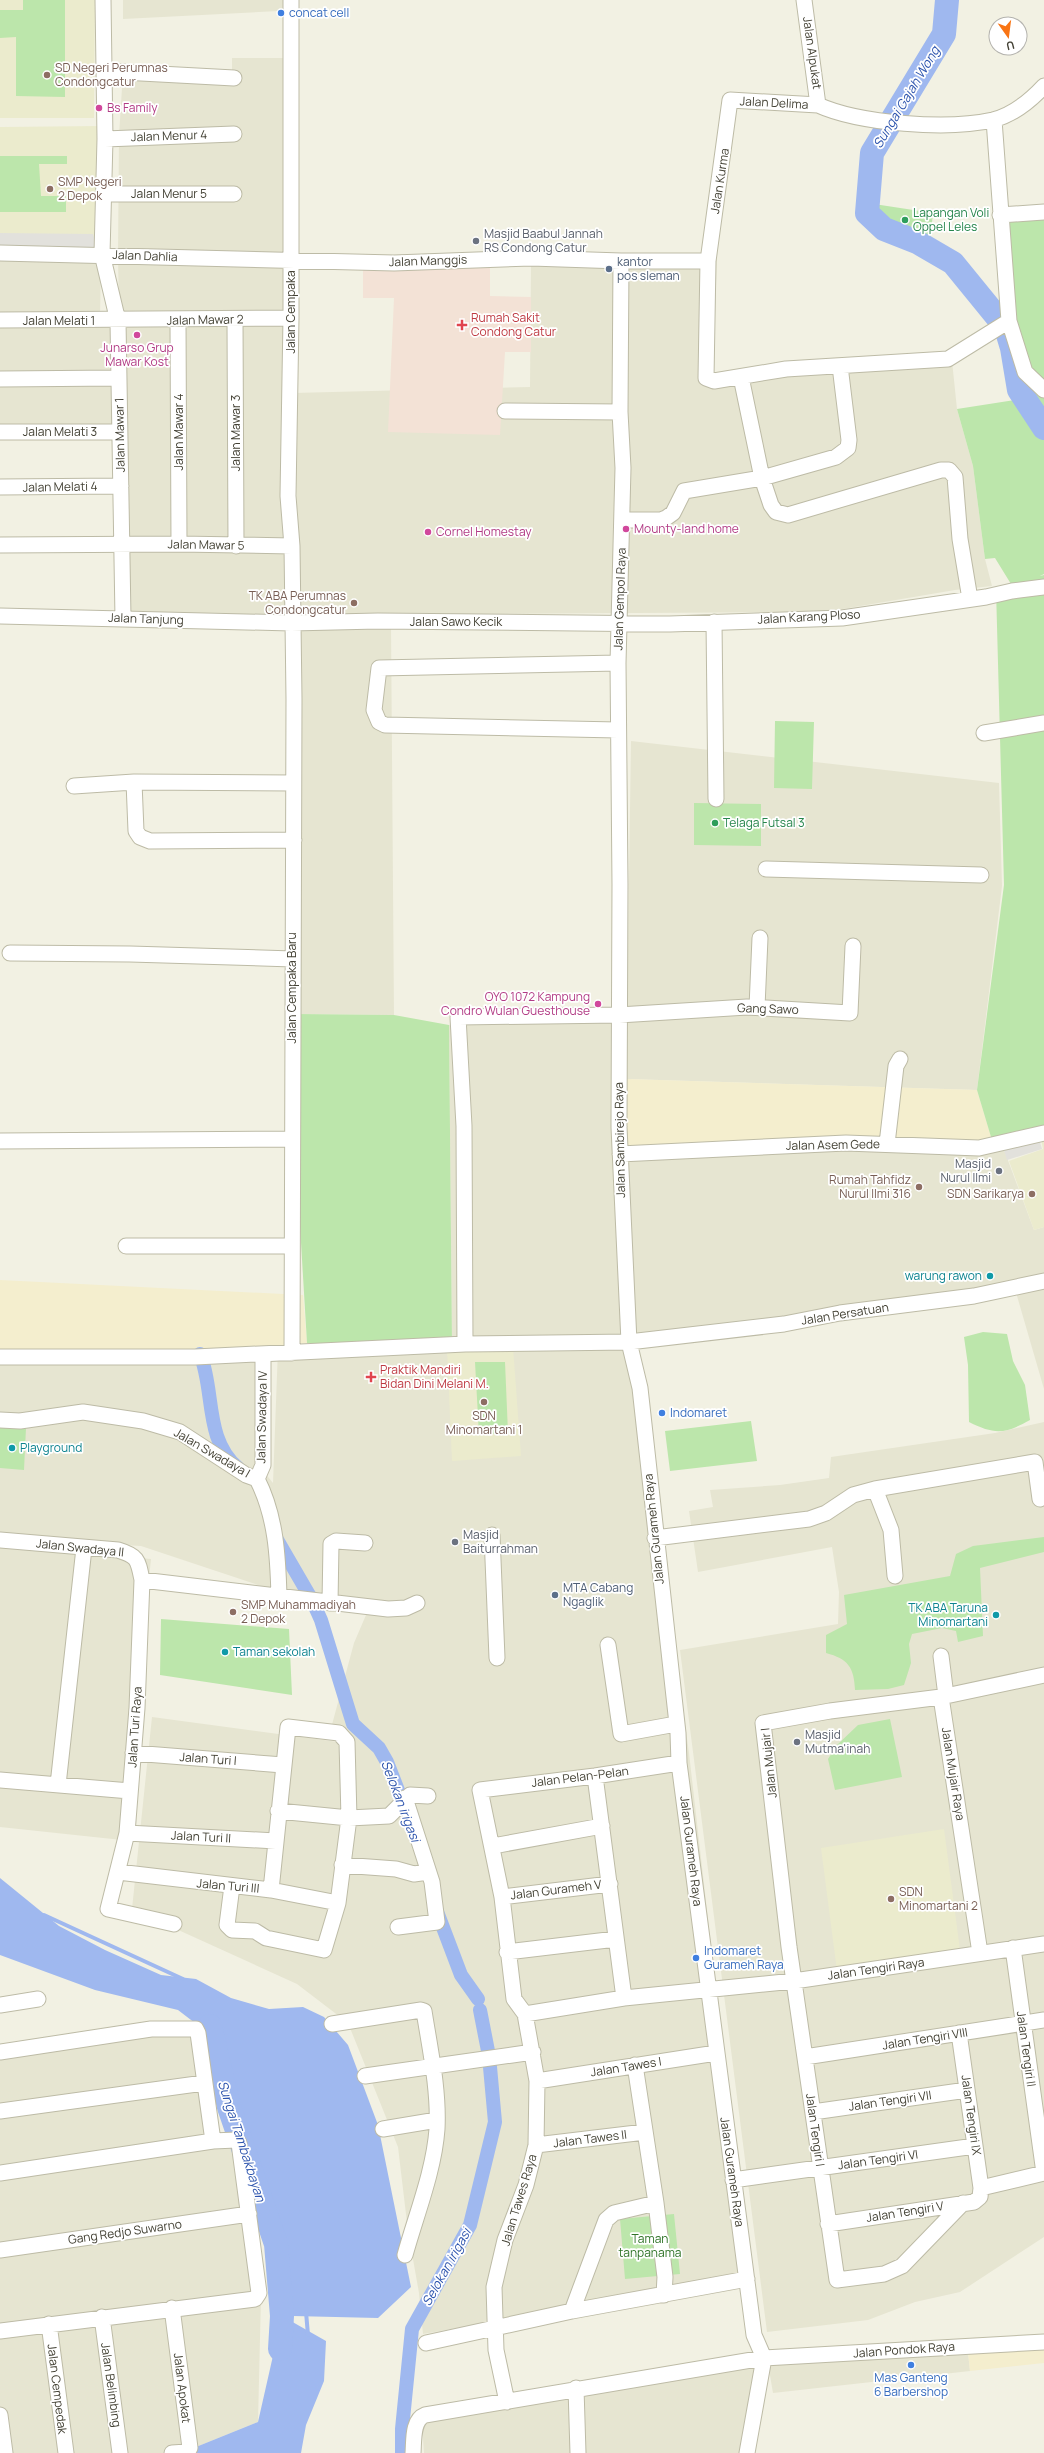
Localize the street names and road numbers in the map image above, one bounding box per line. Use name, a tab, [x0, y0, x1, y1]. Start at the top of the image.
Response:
street label: Jalan Alpukat	[799, 15, 826, 91]
street label: Jalan Delima	[739, 92, 809, 113]
street label: Jalan Menur 4	[131, 126, 207, 145]
street label: Jalan Kurma	[706, 147, 733, 215]
street label: Jalan Menur 5	[131, 185, 207, 202]
street label: Jalan Dahlia	[112, 246, 178, 265]
street label: Jalan Manggis	[388, 251, 467, 270]
street label: Jalan Cempaka	[282, 270, 299, 354]
street label: Jalan Mawar 2	[166, 310, 244, 329]
street label: Jalan Melati 1	[23, 312, 95, 329]
street label: Jalan Mawar 4	[170, 393, 187, 471]
street label: Jalan Mawar 3	[227, 395, 244, 471]
street label: Jalan Mawar 1	[110, 398, 129, 472]
street label: Jalan Melati 3	[23, 423, 97, 440]
street label: Jalan Melati 4	[22, 477, 98, 496]
street label: Jalan Mawar 5	[167, 535, 245, 554]
street label: Jalan Gempol Raya	[609, 547, 630, 651]
street label: Jalan Karang Ploso	[757, 605, 861, 628]
street label: Jalan Tanjung	[108, 609, 184, 628]
street label: Jalan Sawo Kecik	[410, 613, 503, 630]
street label: Jalan Cempaka Baru	[283, 932, 300, 1044]
street label: Gang Sawo	[737, 999, 799, 1018]
street label: Jalan Sambirejo Raya	[610, 1082, 629, 1198]
street label: Jalan Asem Gede	[786, 1135, 880, 1154]
street label: Jalan Persatuan	[800, 1298, 890, 1329]
street label: Jalan Swadaya IV	[252, 1370, 271, 1464]
street label: Jalan Swadaya I	[171, 1424, 254, 1481]
street label: Jalan Gurameh Raya	[639, 1473, 668, 1585]
street label: Jalan Swadaya II	[35, 1534, 125, 1561]
street label: Jalan Turi Raya	[123, 1686, 146, 1768]
street label: Jalan Mujair Raya	[938, 1726, 969, 1822]
street label: Jalan Mujair I	[756, 1727, 781, 1799]
street label: Jalan Turi I	[179, 1748, 237, 1769]
street label: Jalan Pelan-Pelan	[530, 1762, 630, 1791]
street label: Jalan Gurameh Raya	[676, 1795, 707, 1907]
street label: Jalan Turi II	[171, 1826, 231, 1847]
street label: Jalan Turi III	[196, 1874, 260, 1897]
street label: Jalan Gurameh V	[509, 1875, 603, 1904]
street label: Jalan Tengiri Raya	[826, 1953, 925, 1984]
street label: Jalan Tengiri II	[1013, 2010, 1040, 2088]
street label: Jalan Tengiri VIII	[881, 2023, 969, 2054]
street label: Jalan Tawes I	[589, 2053, 663, 2080]
street label: Jalan Tengiri IX	[957, 2074, 986, 2157]
street label: Jalan Tengiri VII	[847, 2086, 933, 2115]
street label: Jalan Tengiri I	[802, 2092, 829, 2168]
street label: Jalan Gurameh Raya	[716, 2116, 749, 2228]
street label: Jalan Tawes II	[552, 2126, 628, 2151]
street label: Jalan Tengiri VI	[837, 2145, 919, 2174]
street label: Jalan Tawes Raya	[496, 2152, 541, 2248]
street label: Jalan Tengiri V	[865, 2197, 946, 2226]
street label: Gang Redjo Suwarno	[67, 2215, 183, 2248]
street label: Jalan Pondok Raya	[853, 2337, 955, 2362]
street label: Jalan Belimbing	[97, 2341, 126, 2428]
street label: Jalan Cempedak	[44, 2343, 72, 2436]
street label: Jalan Apokat	[170, 2352, 195, 2424]

